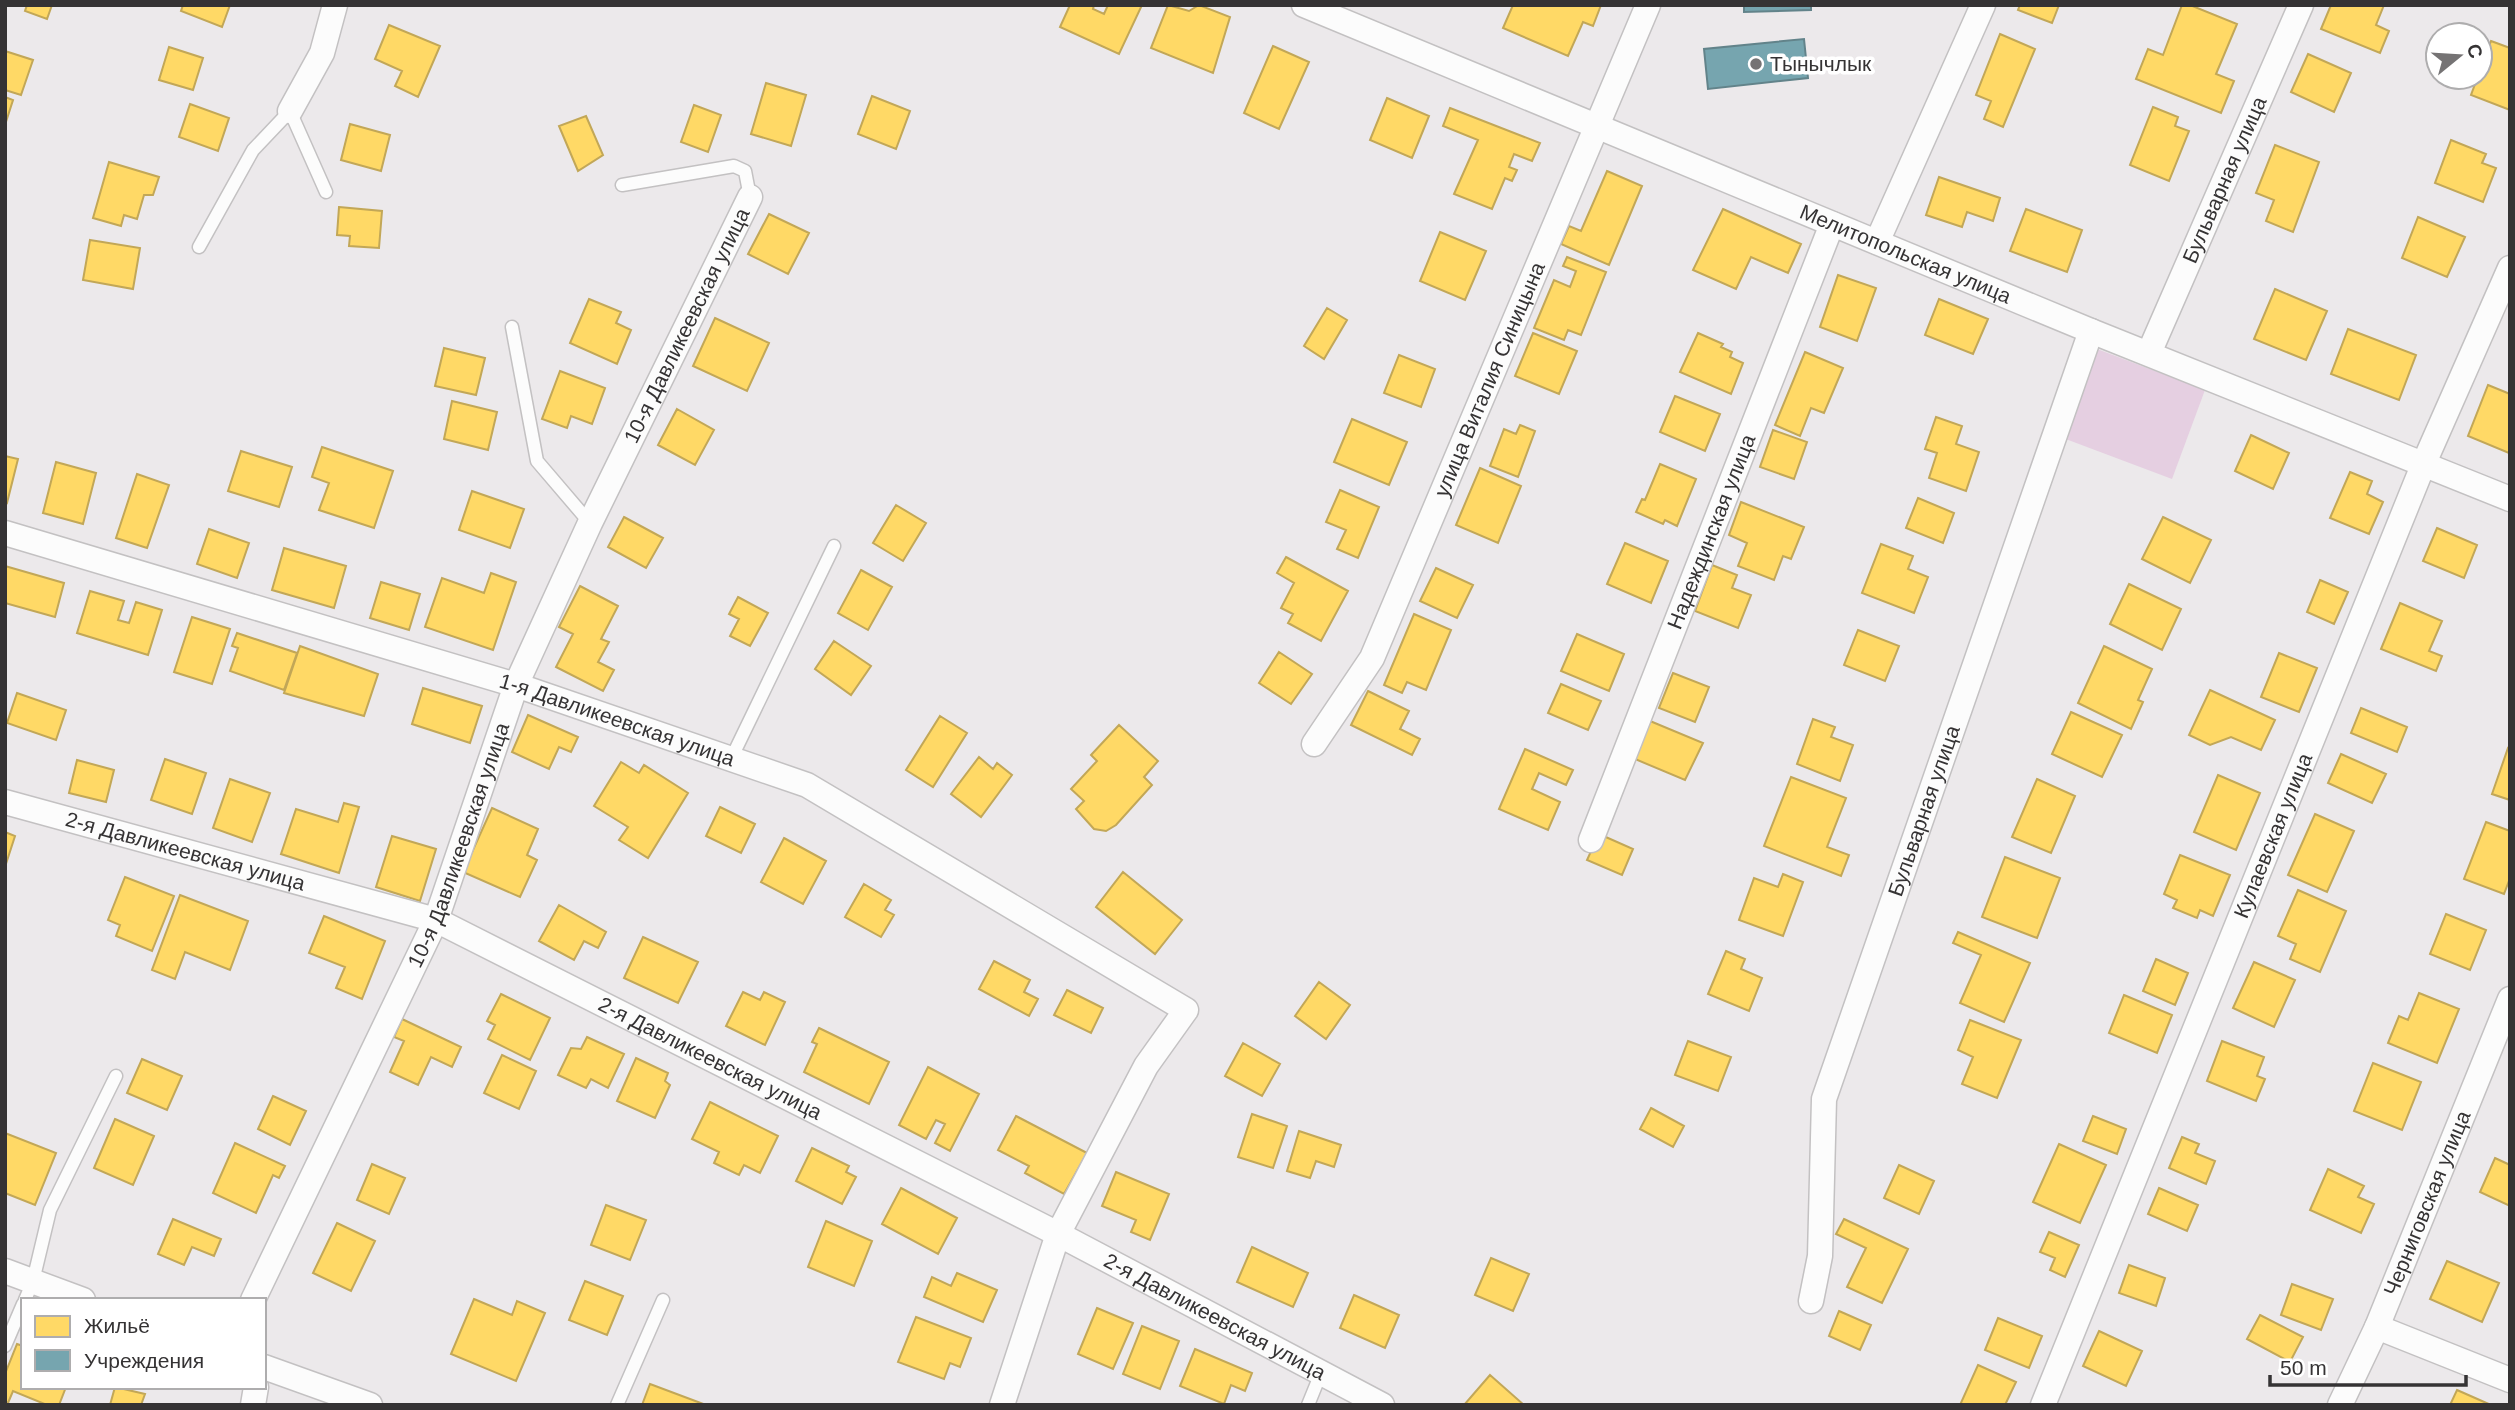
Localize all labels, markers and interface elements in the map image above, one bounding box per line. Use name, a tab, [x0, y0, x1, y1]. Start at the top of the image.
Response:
north arrow	[2424, 21, 2494, 91]
text: С	[2463, 41, 2487, 61]
place label: Тынычлык	[1770, 52, 1872, 75]
marker: Тынычлык	[1748, 56, 1764, 72]
street label: Бульварная улица	[2178, 93, 2271, 266]
street label: Мелитопольская улица	[1797, 200, 2015, 308]
street label: 10-я Давликеевская улица	[619, 204, 754, 447]
street label: улица Виталия Синицына	[1430, 258, 1549, 500]
street label: Надеждинская улица	[1663, 431, 1760, 632]
street label: 1-я Давликеевская улица	[497, 669, 738, 770]
street label: 10-я Давликеевская улица	[403, 719, 513, 971]
street label: Бульварная улица	[1883, 722, 1964, 899]
street label: Кулаевская улица	[2229, 750, 2316, 921]
street label: 2-я Давликеевская улица	[63, 807, 308, 895]
street label: 2-я Давликеевская улица	[595, 992, 826, 1124]
street label: Черниговская улица	[2379, 1107, 2475, 1299]
street label: 2-я Давликеевская улица	[1100, 1249, 1330, 1384]
legend	[21, 1298, 266, 1389]
text: Жильё	[84, 1314, 150, 1337]
scale bar	[2270, 1344, 2466, 1388]
text: Учреждения	[84, 1349, 204, 1372]
text: 50 m	[2280, 1356, 2327, 1379]

